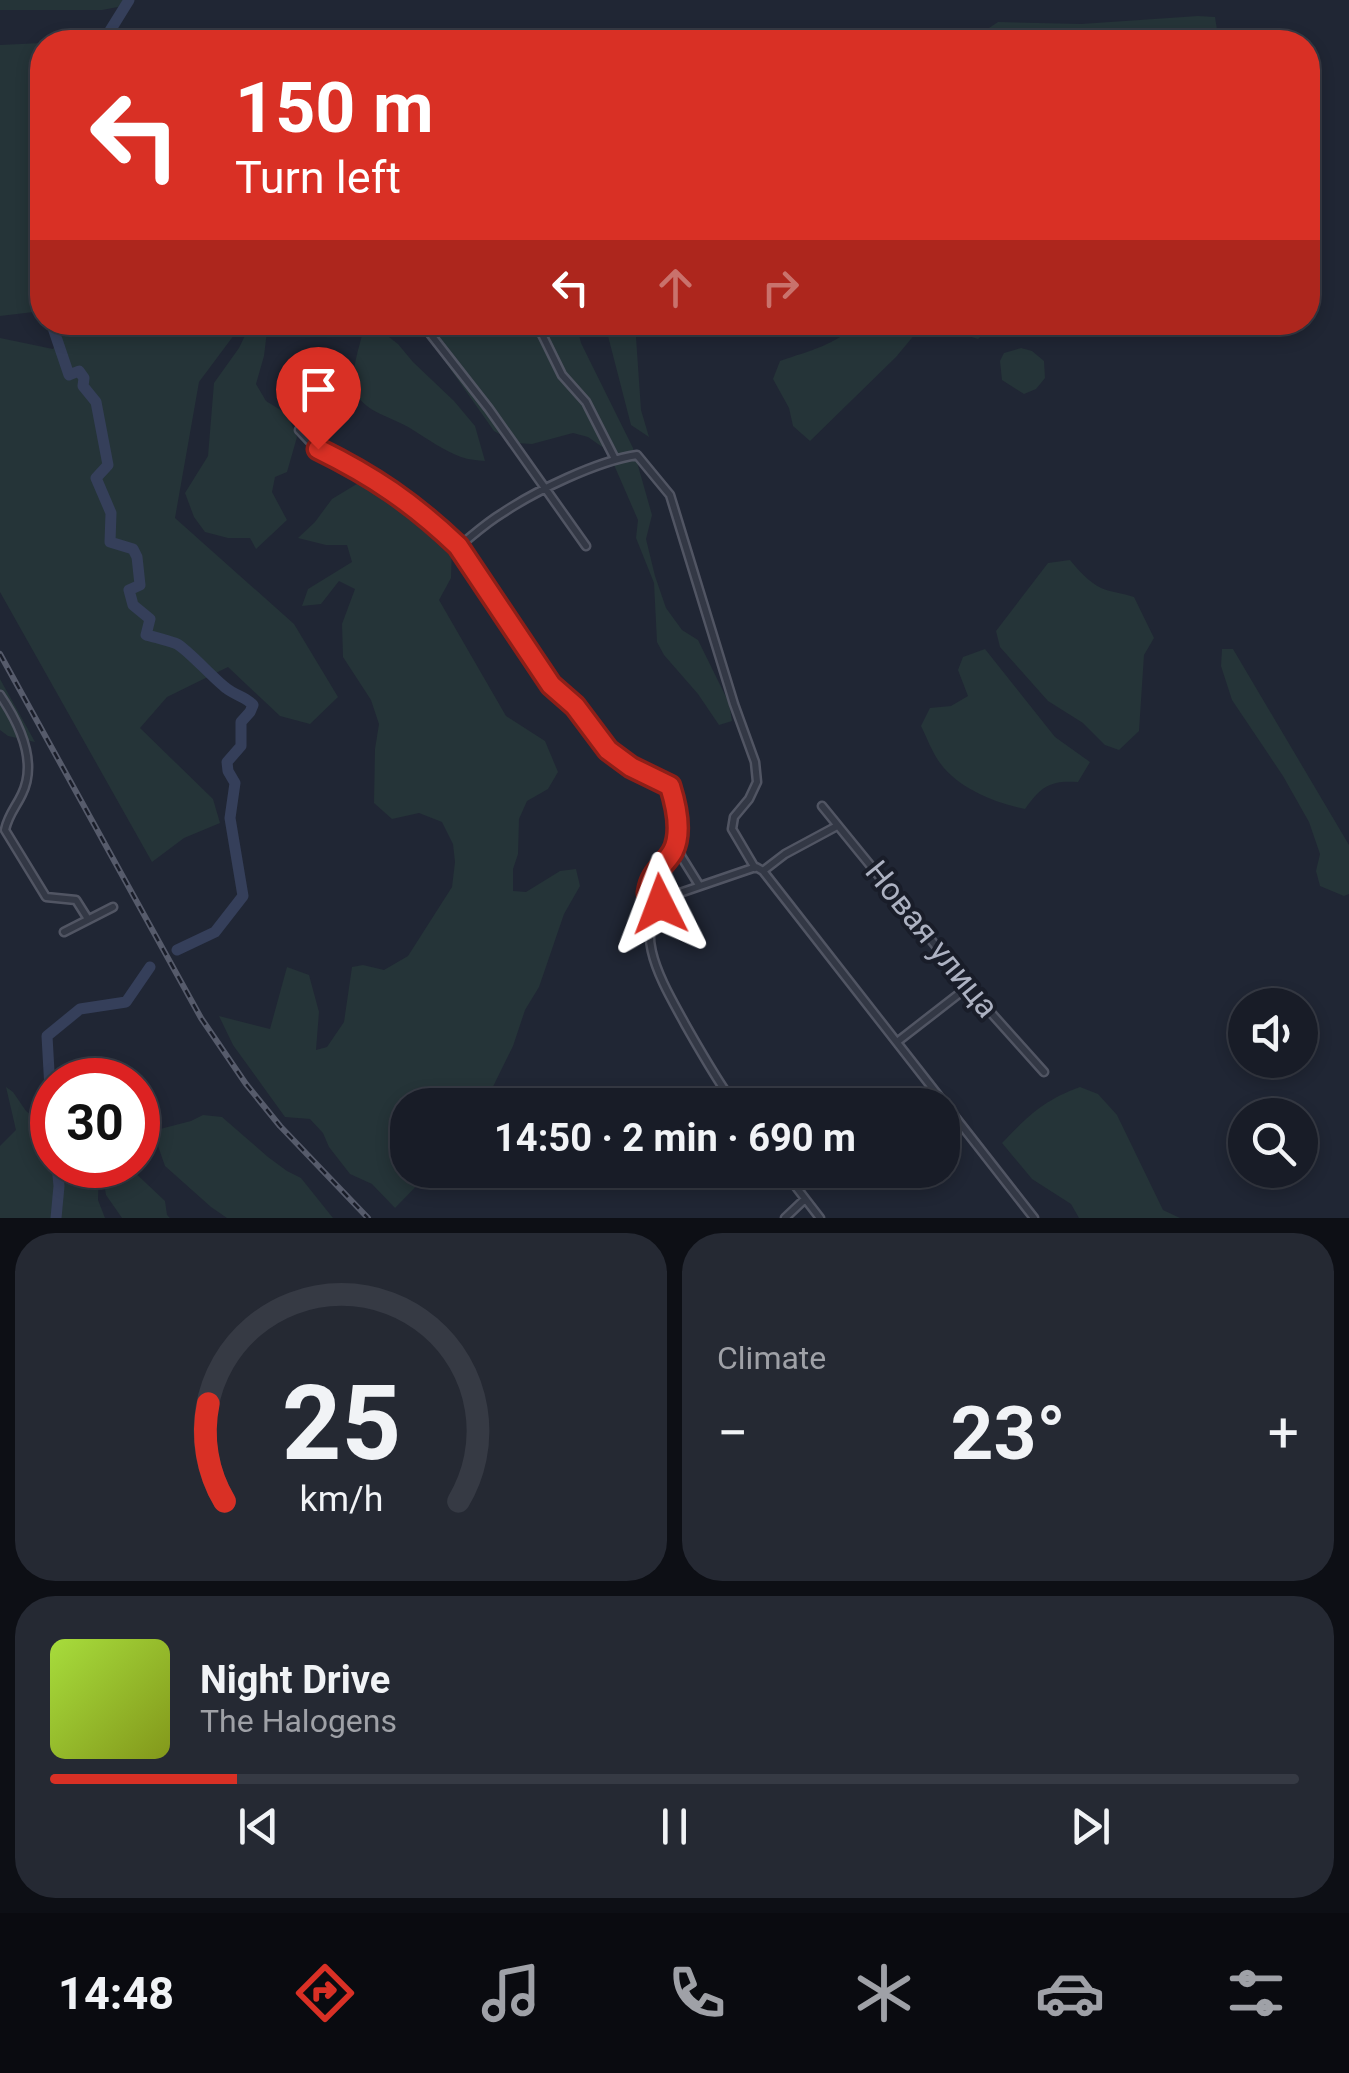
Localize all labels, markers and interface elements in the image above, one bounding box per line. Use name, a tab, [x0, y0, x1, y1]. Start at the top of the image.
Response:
text: 150 m	[235, 67, 434, 149]
icon: left	[70, 70, 200, 200]
text: Turn left	[235, 151, 401, 204]
icon: left	[543, 260, 598, 315]
icon: ahead	[648, 260, 703, 315]
icon: right	[753, 260, 808, 315]
pin	[276, 347, 361, 450]
icon: arrive	[291, 362, 346, 417]
position arrow	[608, 852, 712, 956]
street label: Новая улица	[857, 853, 1007, 1025]
map controls	[1228, 988, 1318, 1188]
button: sound	[1228, 988, 1318, 1078]
speed limit sign: 30	[30, 1058, 160, 1188]
button: search	[1228, 1098, 1318, 1188]
text: 14:50 · 2 min · 690 m	[494, 1116, 856, 1160]
text: Climate	[717, 1339, 826, 1377]
text: 25	[281, 1363, 401, 1484]
text: 23°	[950, 1389, 1066, 1477]
text: −	[717, 1401, 748, 1465]
text: +	[1268, 1401, 1299, 1465]
text: km/h	[299, 1478, 383, 1520]
text: Night Drive	[200, 1658, 390, 1702]
text: The Halogens	[200, 1702, 397, 1740]
icon: previous	[231, 1799, 286, 1854]
icon: pause	[647, 1799, 702, 1854]
icon: next	[1063, 1799, 1118, 1854]
icon: directions	[290, 1958, 360, 2028]
icon: music	[476, 1958, 546, 2028]
icon: phone	[662, 1958, 732, 2028]
icon: climate	[849, 1958, 919, 2028]
icon: car	[1035, 1958, 1105, 2028]
icon: filters	[1221, 1958, 1291, 2028]
text: 14:48	[58, 1967, 174, 2020]

